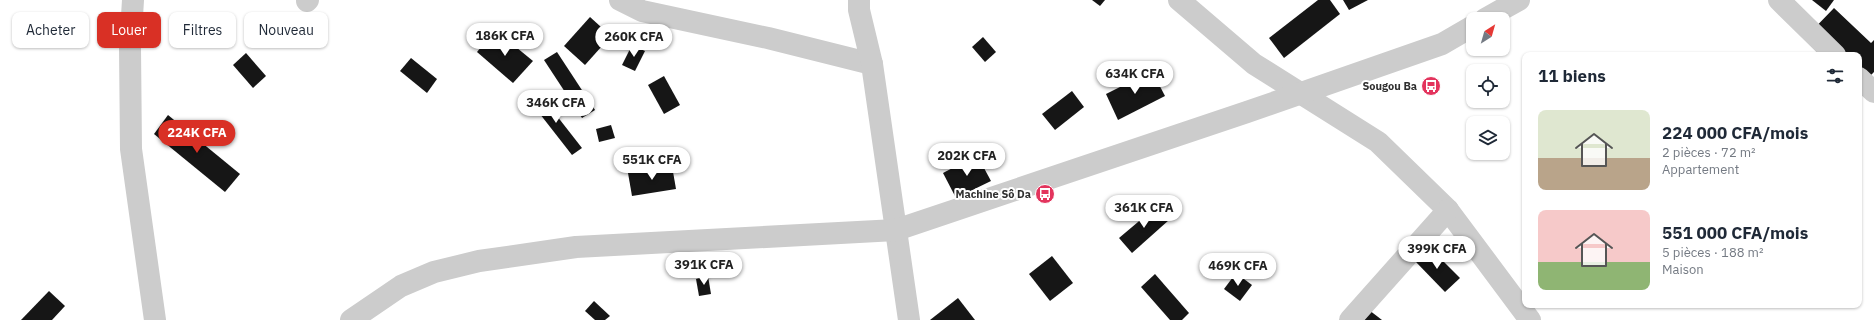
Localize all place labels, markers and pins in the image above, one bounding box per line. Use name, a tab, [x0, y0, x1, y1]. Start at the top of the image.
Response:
pin: 186K CFA	[464, 23, 546, 57]
pin: 260K CFA	[593, 24, 675, 58]
pin: 634K CFA	[1094, 61, 1176, 95]
bus stop icon: Sougou Ba	[1420, 75, 1442, 97]
place label: Sougou Ba	[1362, 79, 1417, 93]
pin: 346K CFA	[515, 90, 597, 124]
pin: 224K CFA	[156, 120, 238, 154]
pin: 202K CFA	[926, 143, 1008, 177]
pin: 551K CFA	[611, 147, 693, 181]
bus stop icon: Machine Sô Da	[1034, 183, 1056, 205]
place label: Machine Sô Da	[955, 187, 1031, 201]
pin: 361K CFA	[1103, 195, 1185, 229]
pin: 399K CFA	[1396, 236, 1478, 270]
pin: 391K CFA	[663, 252, 745, 286]
pin: 469K CFA	[1197, 253, 1279, 287]

